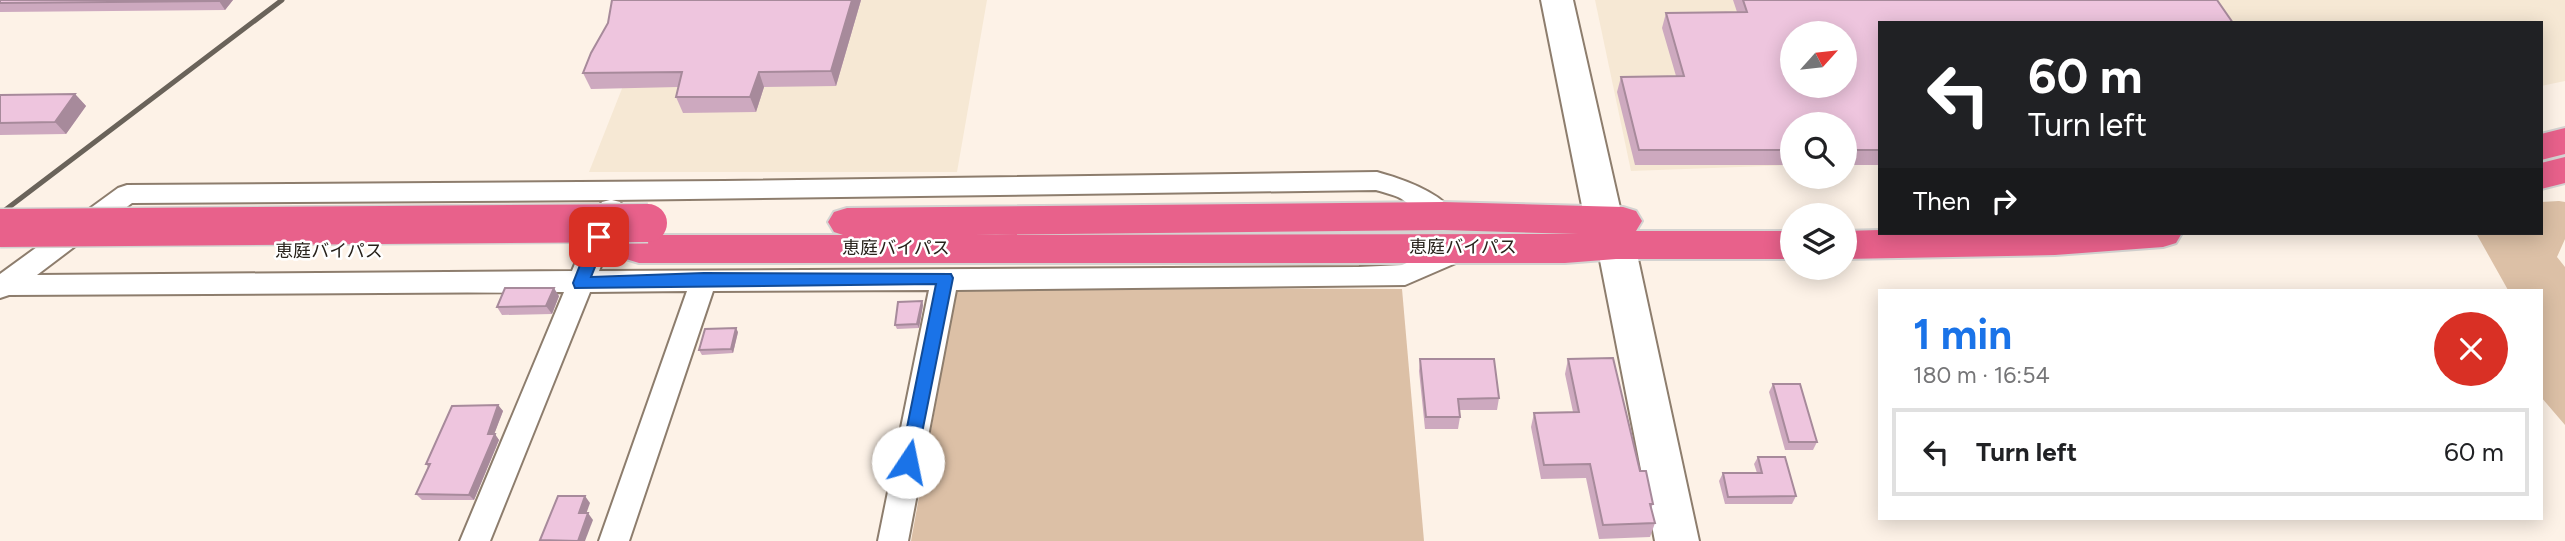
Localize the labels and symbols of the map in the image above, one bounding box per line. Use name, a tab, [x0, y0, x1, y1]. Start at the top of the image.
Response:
north arrow	[1780, 21, 1857, 98]
pin	[569, 207, 629, 267]
street label: 恵庭バイパス	[1409, 236, 1517, 258]
street label: 恵庭バイパス	[842, 237, 950, 259]
street label: 恵庭バイパス	[275, 240, 383, 262]
position arrow	[871, 425, 945, 499]

